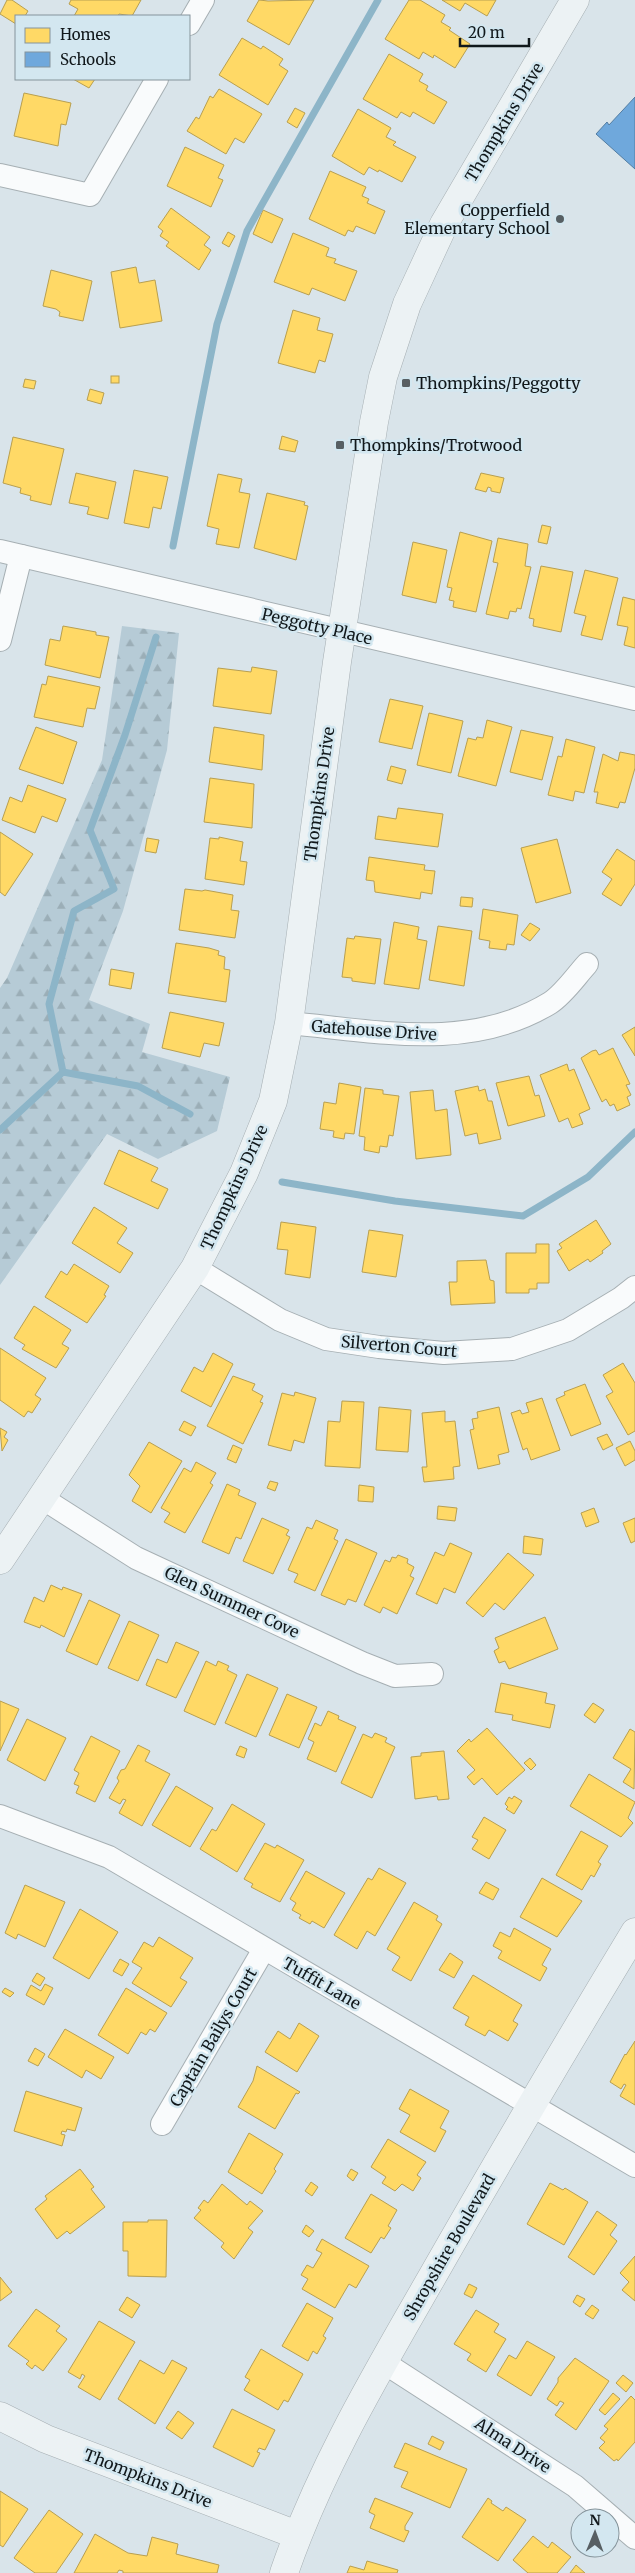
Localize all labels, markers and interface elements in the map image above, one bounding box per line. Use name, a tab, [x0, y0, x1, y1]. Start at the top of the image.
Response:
legend	[15, 15, 190, 80]
scale bar	[460, 15, 529, 47]
text: 20 m	[468, 23, 505, 42]
text: Homes	[60, 25, 111, 44]
text: Schools	[60, 50, 116, 69]
street label: Thompkins Drive	[461, 59, 547, 185]
place label: Copperfield Elementary School	[404, 200, 550, 238]
marker: Copperfield Elementary School	[554, 213, 566, 225]
place label: Thompkins/Peggotty	[416, 373, 581, 393]
marker: Thompkins/Peggotty	[400, 377, 412, 389]
place label: Thompkins/Trotwood	[350, 435, 522, 455]
marker: Thompkins/Trotwood	[334, 439, 346, 451]
street label: Peggotty Place	[260, 604, 374, 648]
street label: Thompkins Drive	[300, 726, 338, 862]
street label: Gatehouse Drive	[311, 1016, 437, 1044]
street label: Thompkins Drive	[196, 1121, 272, 1253]
street label: Silverton Court	[340, 1331, 459, 1361]
street label: Glen Summer Cove	[161, 1562, 303, 1642]
street label: Tuffit Lane	[280, 1953, 364, 2013]
street label: Captain Bailys Court	[165, 1963, 261, 2110]
street label: Shropshire Boulevard	[399, 2170, 499, 2324]
street label: Alma Drive	[471, 2413, 555, 2477]
street label: Thompkins Drive	[81, 2444, 215, 2512]
north arrow	[570, 2508, 620, 2558]
text: N	[590, 2511, 601, 2529]

